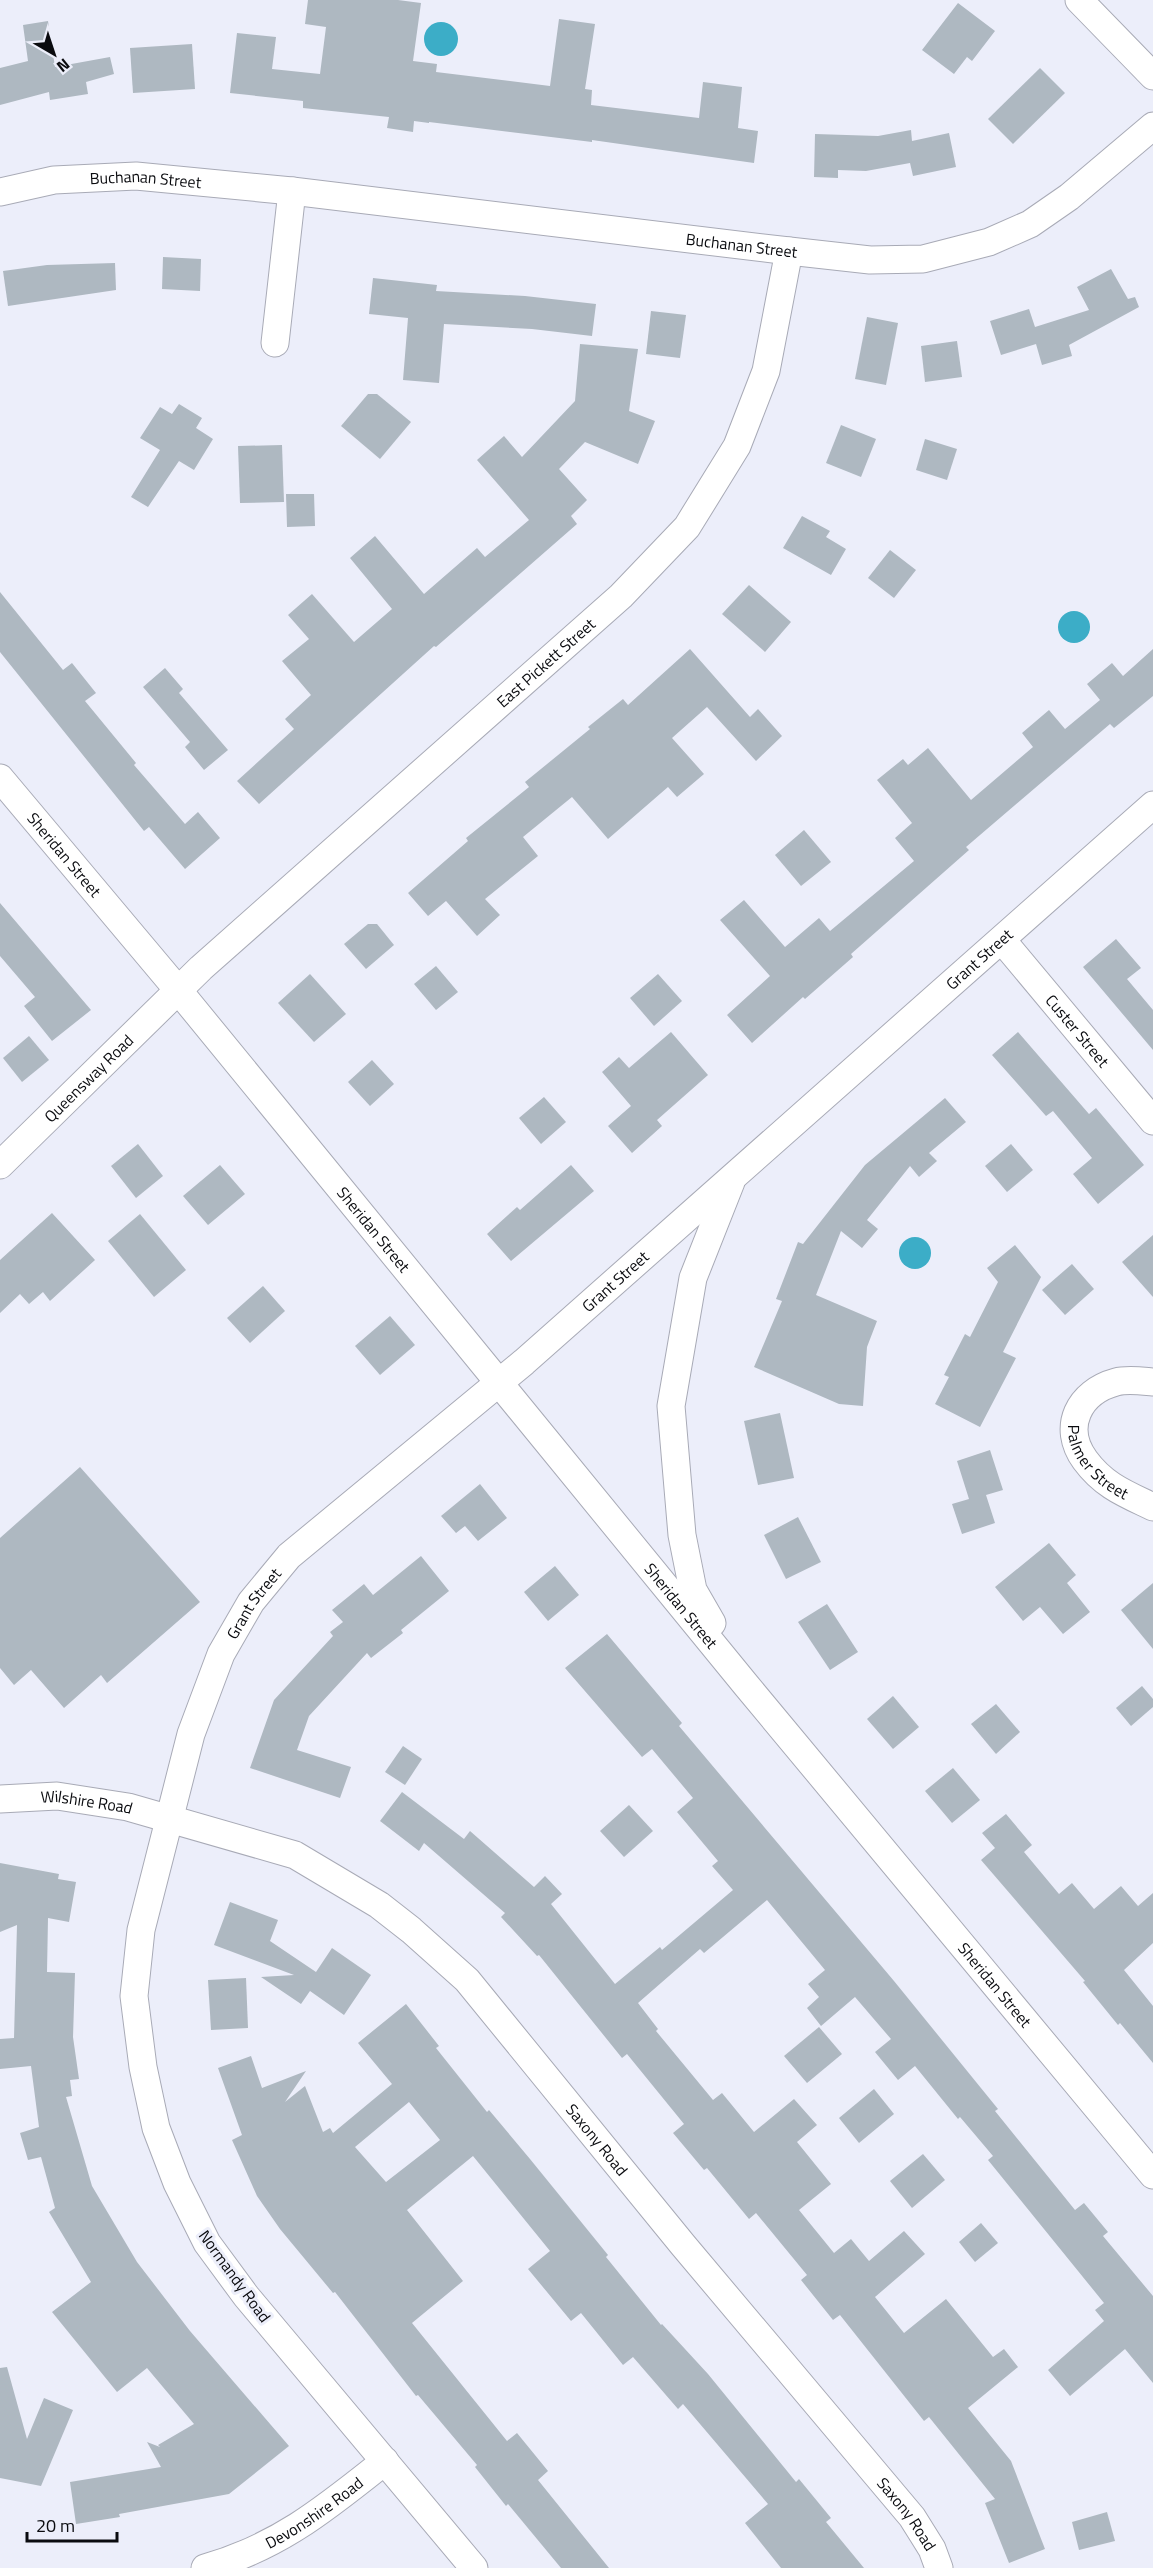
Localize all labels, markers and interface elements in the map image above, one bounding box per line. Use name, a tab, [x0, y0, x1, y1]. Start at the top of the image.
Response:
north arrow	[24, 24, 84, 84]
text: N	[52, 53, 75, 78]
street label: Buchanan Street	[89, 164, 203, 194]
street label: Buchanan Street	[685, 227, 799, 264]
street label: East Pickett Street	[491, 612, 601, 713]
street label: Sheridan Street	[22, 807, 107, 903]
street label: Grant Street	[940, 922, 1018, 995]
street label: Custer Street	[1040, 989, 1115, 1073]
street label: Queensway Road	[38, 1029, 139, 1128]
street label: Sheridan Street	[331, 1181, 416, 1278]
street label: Grant Street	[576, 1245, 654, 1318]
street label: Palmer Street	[1062, 1425, 1133, 1505]
street label: Sheridan Street	[639, 1558, 724, 1654]
street label: Grant Street	[220, 1562, 287, 1643]
street label: Wilshire Road	[40, 1784, 136, 1820]
street label: Sheridan Street	[952, 1937, 1038, 2033]
street label: Saxony Road	[560, 2098, 634, 2181]
street label: Normandy Road	[193, 2225, 277, 2327]
street label: Devonshire Road	[261, 2471, 368, 2555]
street label: Saxony Road	[871, 2472, 942, 2555]
scale bar	[27, 2505, 117, 2543]
text: 20 m	[36, 2512, 75, 2539]

